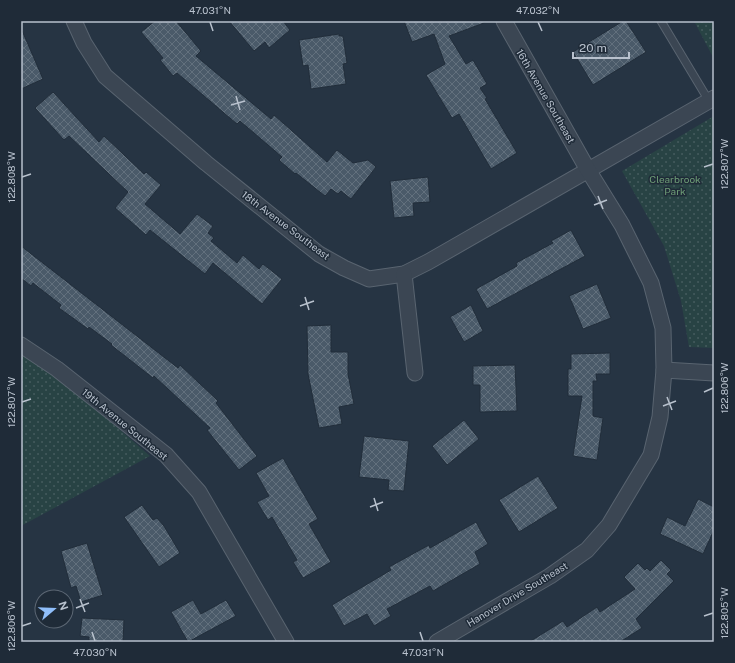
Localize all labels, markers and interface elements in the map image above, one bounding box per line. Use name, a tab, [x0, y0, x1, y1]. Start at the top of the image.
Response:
text: 47.031°N	[189, 4, 231, 16]
text: 47.032°N	[516, 4, 560, 16]
scale bar	[573, 34, 629, 60]
text: 20 m	[579, 41, 607, 55]
street label: 16th Avenue Southeast	[514, 47, 578, 145]
text: 122.807°W	[718, 138, 730, 189]
text: 122.808°W	[5, 151, 17, 203]
park label: Clearbrook Park	[649, 173, 701, 197]
street label: 18th Avenue Southeast	[240, 188, 332, 262]
text: 122.806°W	[718, 362, 730, 414]
text: 122.807°W	[5, 376, 17, 427]
street label: 19th Avenue Southeast	[80, 386, 170, 462]
street label: Hanover Drive Southeast	[464, 559, 570, 629]
text: 122.805°W	[718, 587, 730, 639]
north arrow	[34, 589, 74, 629]
text: 122.806°W	[5, 600, 17, 652]
text: N	[56, 600, 71, 612]
text: 47.030°N	[73, 646, 117, 658]
text: 47.031°N	[402, 646, 444, 658]

